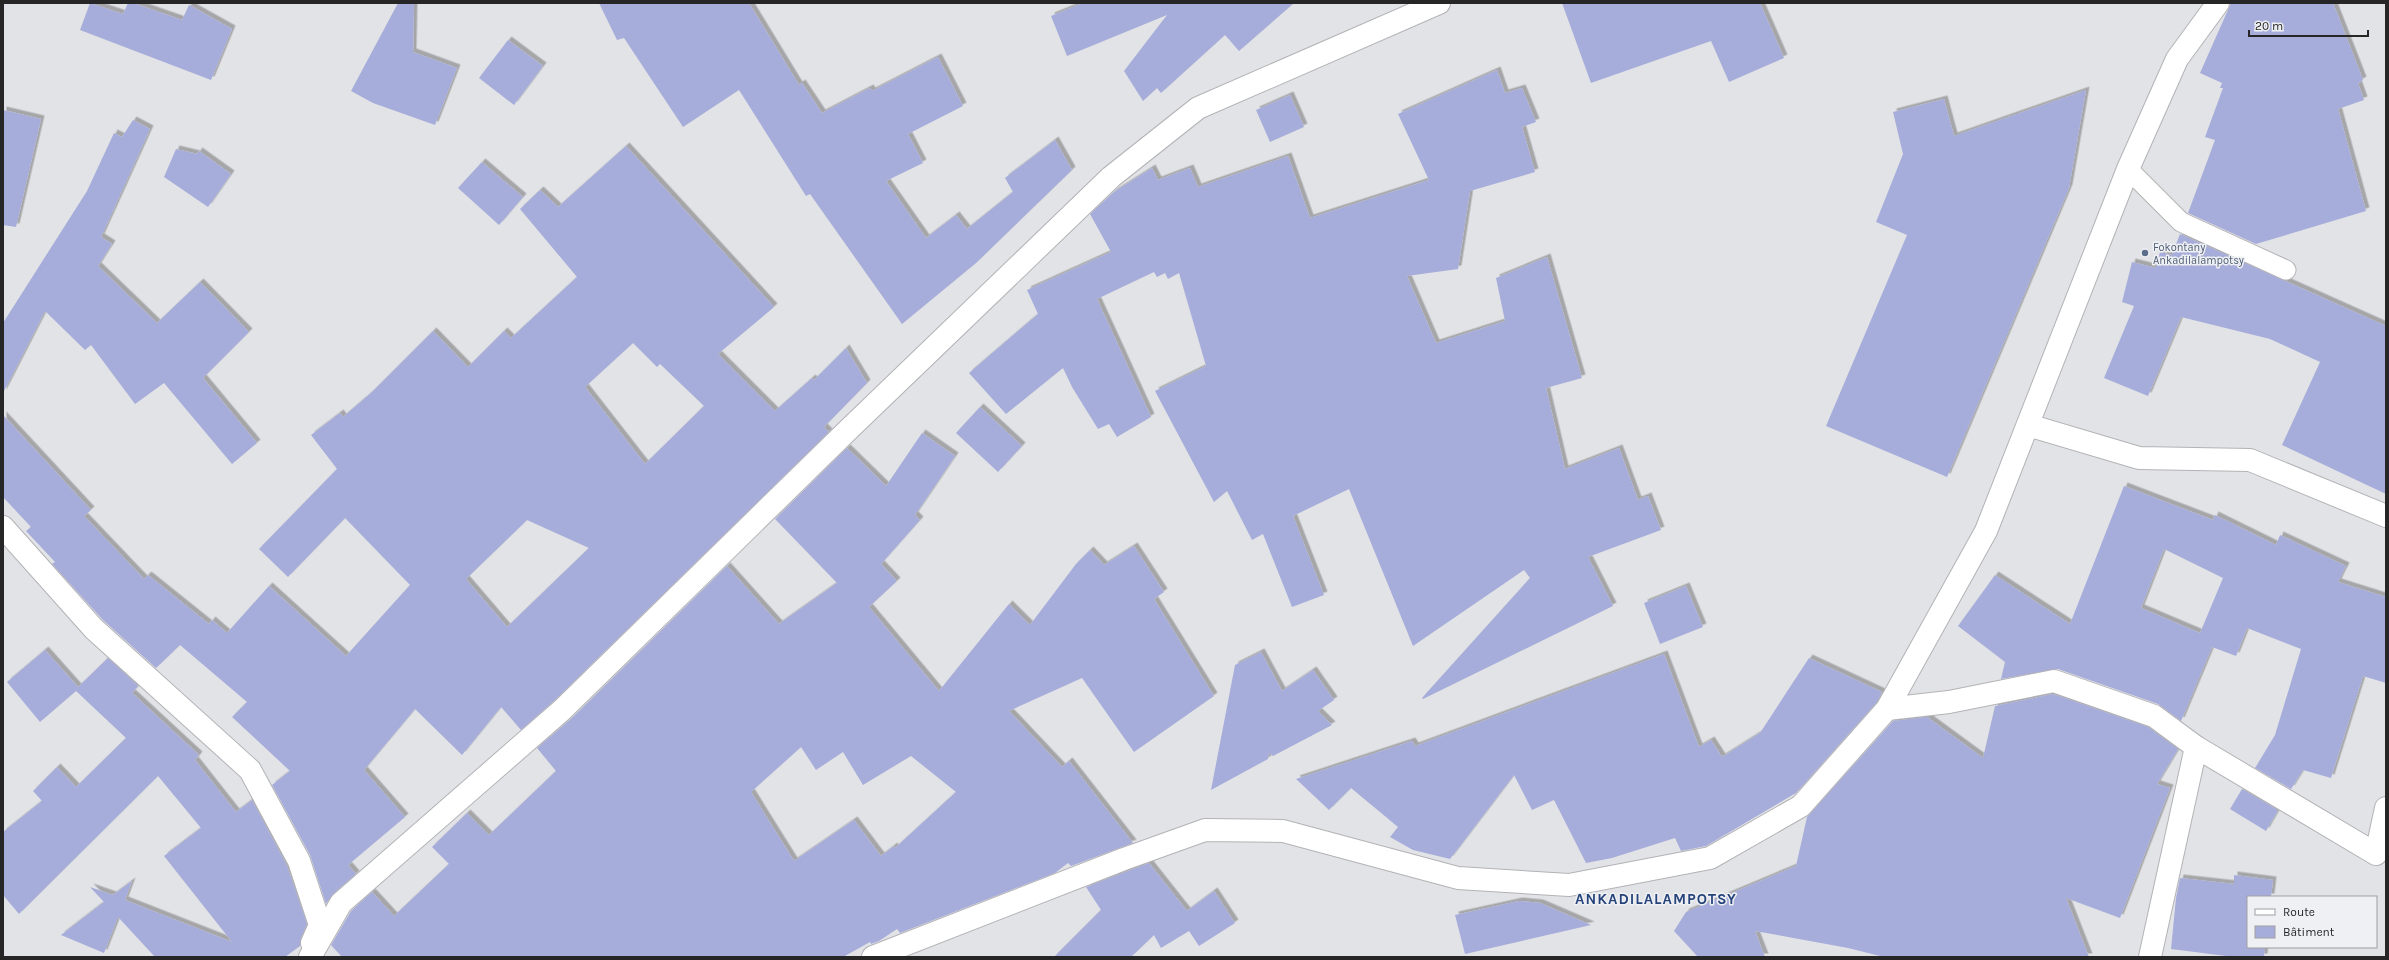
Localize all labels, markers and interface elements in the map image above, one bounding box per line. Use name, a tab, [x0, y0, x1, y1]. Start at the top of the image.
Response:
scale bar	[2249, 12, 2368, 38]
text: 20 m	[2255, 19, 2283, 33]
place label: Fokontany Ankadilalampotsy	[2153, 241, 2244, 267]
marker: Fokontany Ankadilalampotsy	[2140, 248, 2150, 258]
district label: ANKADILALAMPOTSY	[1575, 890, 1737, 908]
legend	[2247, 896, 2377, 948]
text: Route	[2283, 905, 2315, 919]
text: Bâtiment	[2283, 925, 2335, 939]

